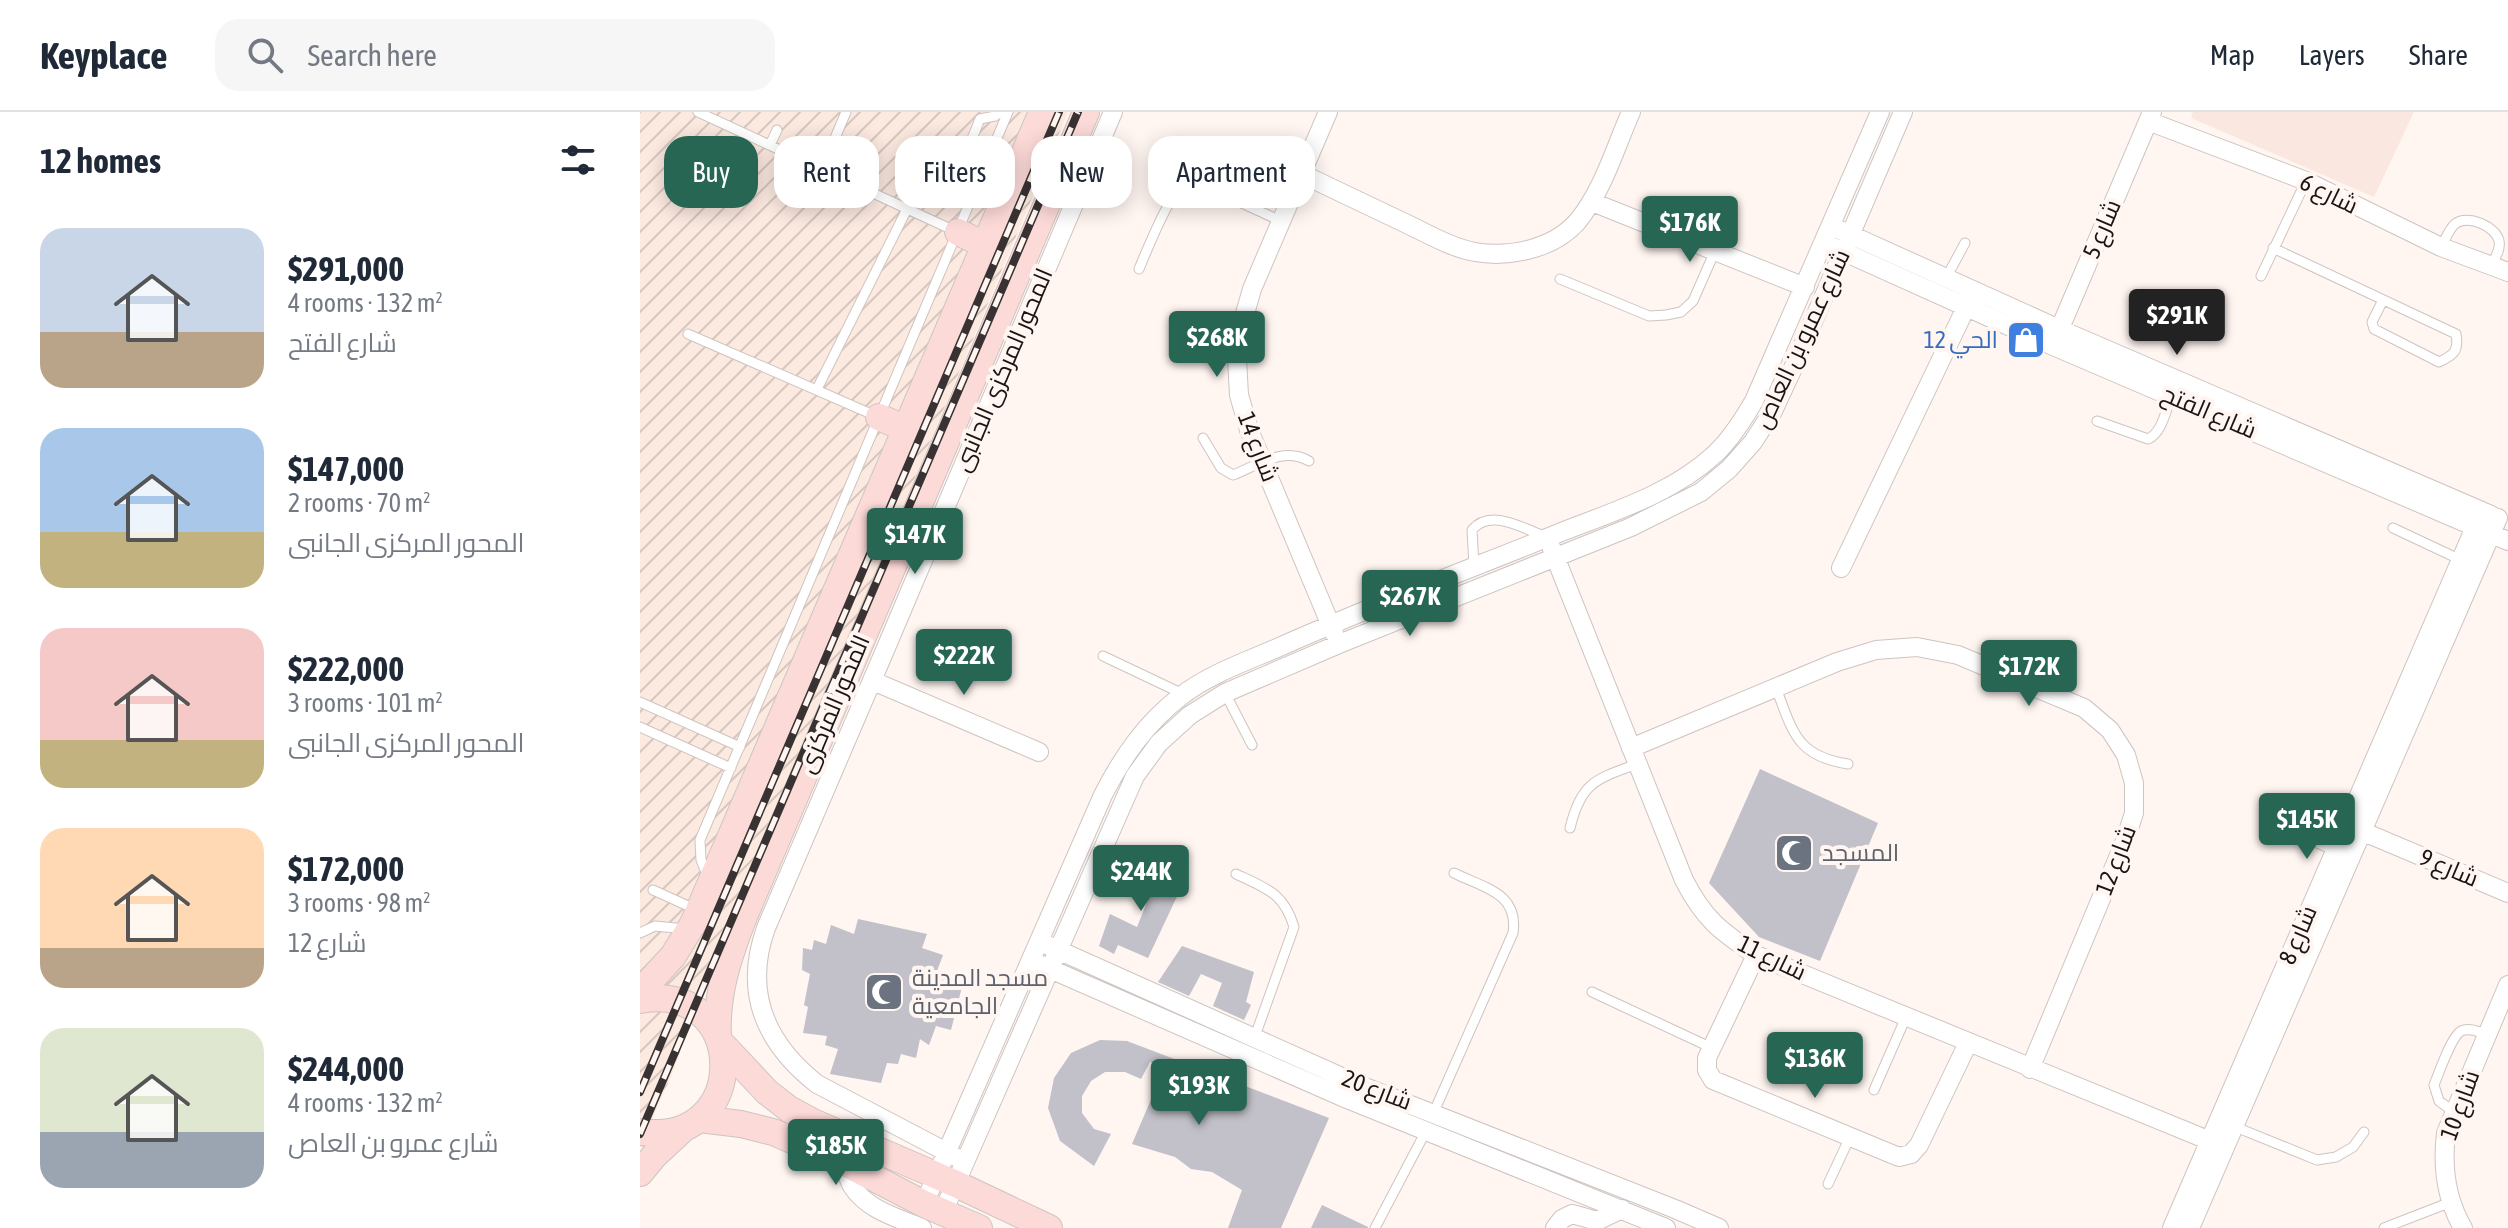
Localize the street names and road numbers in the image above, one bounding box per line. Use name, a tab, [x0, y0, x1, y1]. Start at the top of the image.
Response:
street label: شارع 6	[2295, 168, 2363, 222]
street label: شارع 5	[2077, 195, 2129, 263]
street label: شارع عمرو بن العاص	[1748, 245, 1858, 434]
street label: المحور المركزى الجانبى	[947, 264, 1059, 476]
street label: شارع الفتح	[2157, 380, 2261, 446]
street label: شارع 14	[1230, 408, 1284, 487]
street label: المحور المركزى	[792, 631, 876, 777]
street label: شارع 12	[2090, 821, 2144, 900]
street label: شارع 9	[2415, 843, 2483, 895]
street label: شارع 8	[2273, 901, 2325, 969]
street label: شارع 11	[1732, 930, 1811, 988]
street label: شارع 20	[1337, 1064, 1416, 1118]
street label: شارع 10	[2434, 1066, 2487, 1144]

